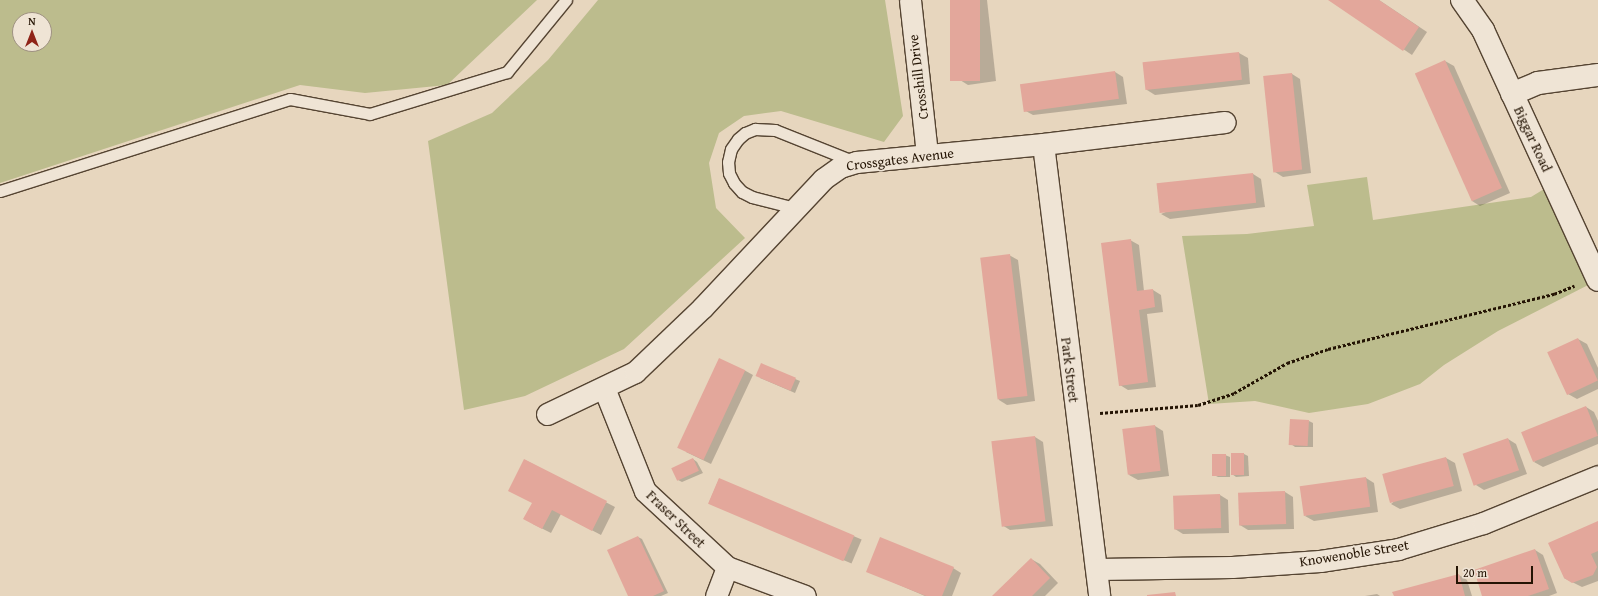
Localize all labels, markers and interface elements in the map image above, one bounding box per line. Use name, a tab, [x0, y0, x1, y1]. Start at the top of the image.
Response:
north arrow	[12, 12, 52, 52]
text: N	[28, 13, 36, 29]
street label: Crosshill Drive	[904, 34, 932, 120]
street label: Biggar Road	[1510, 103, 1556, 175]
street label: Crossgates Avenue	[845, 144, 955, 174]
street label: Park Street	[1058, 336, 1082, 404]
street label: Fraser Street	[643, 487, 709, 551]
street label: Knowenoble Street	[1298, 536, 1410, 570]
scale bar	[1458, 558, 1535, 584]
text: 20 m	[1463, 564, 1487, 581]

